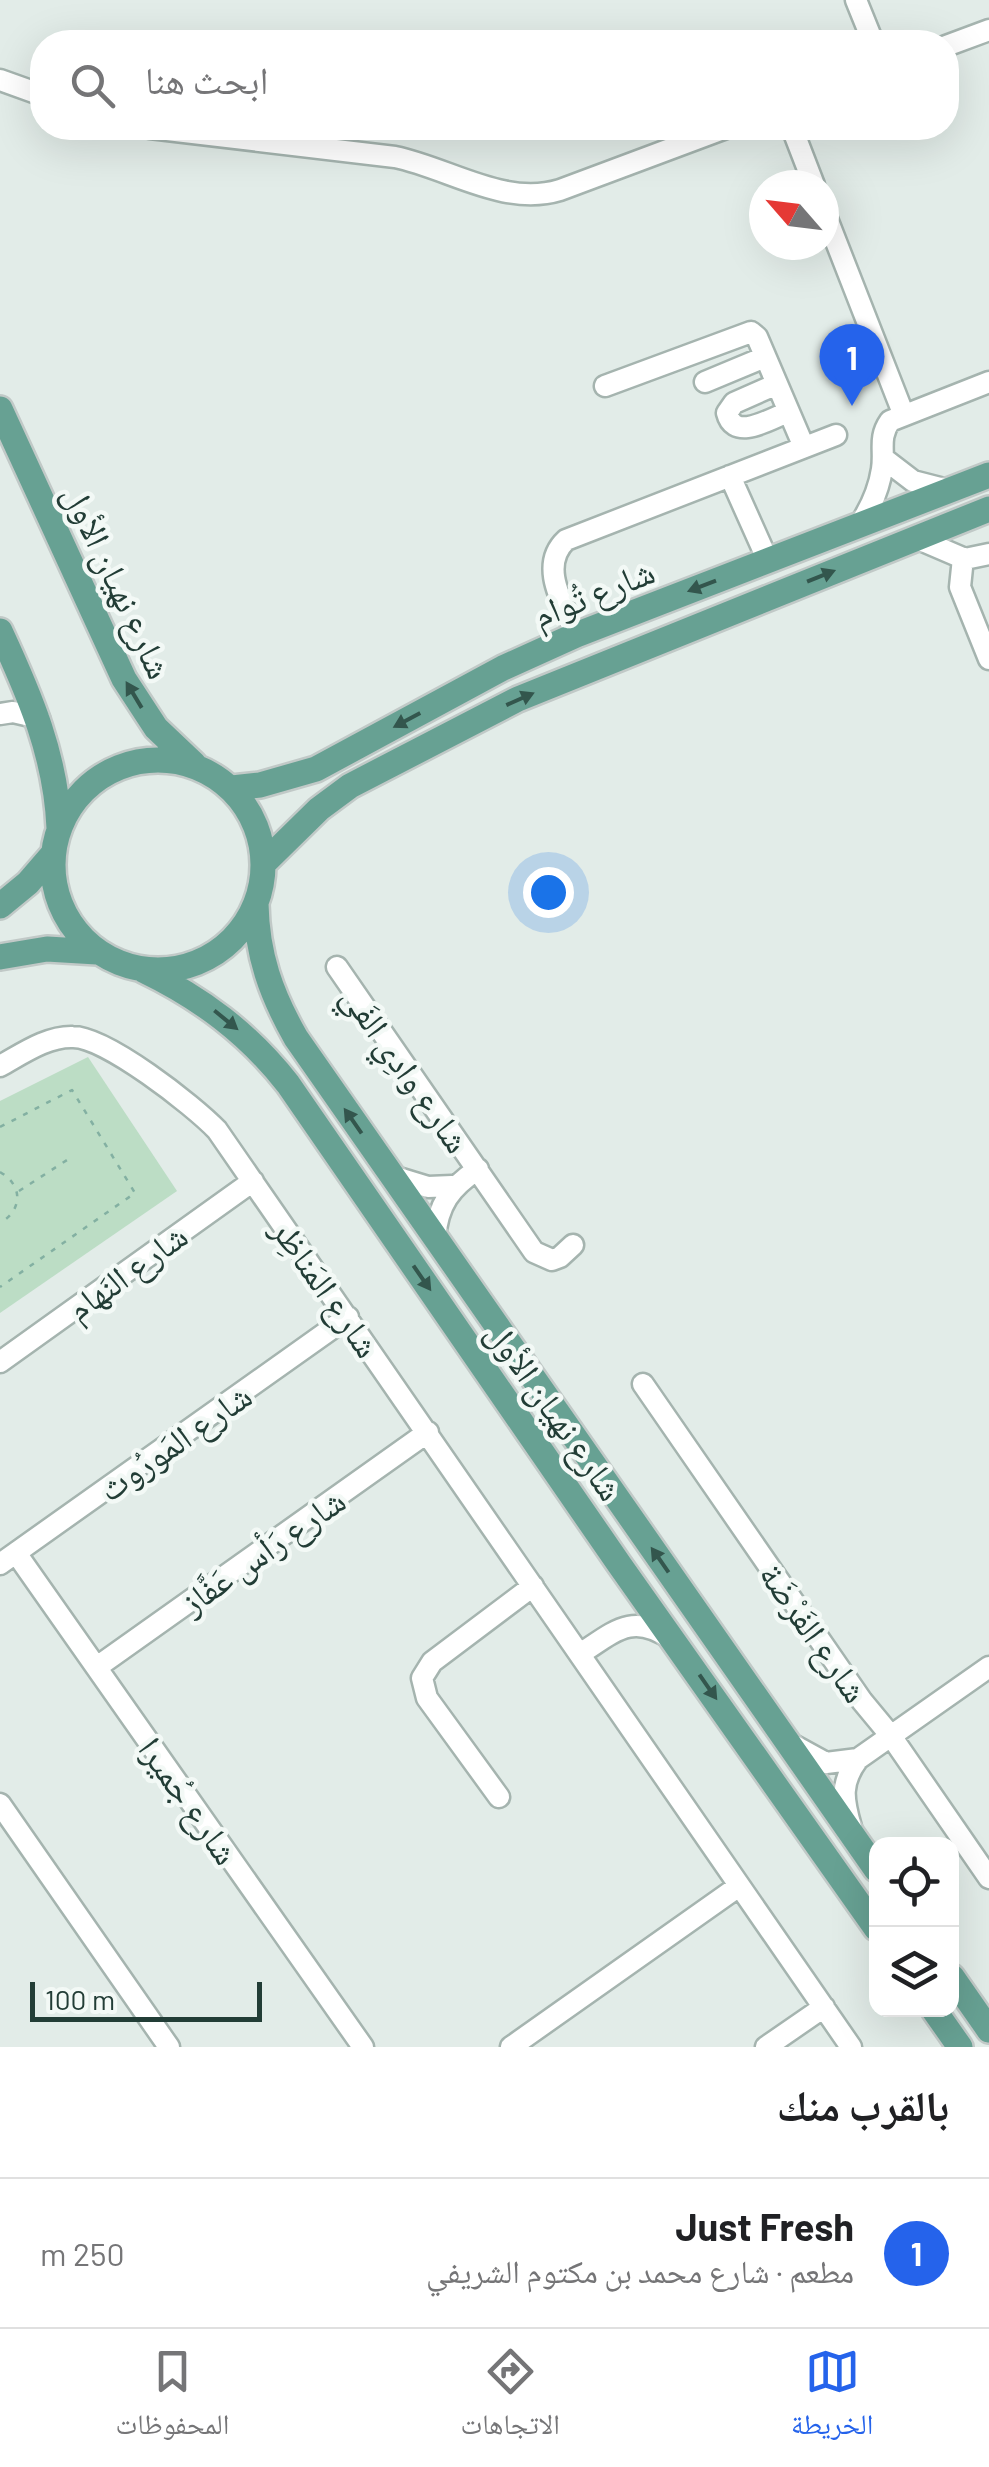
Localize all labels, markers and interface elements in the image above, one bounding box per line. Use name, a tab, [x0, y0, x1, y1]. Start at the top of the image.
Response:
search box	[30, 30, 959, 140]
text: ابحث هنا	[145, 56, 268, 102]
icon: search	[65, 58, 120, 113]
north arrow	[749, 170, 839, 260]
pin: 1	[820, 324, 884, 406]
street label: شارع نهيان الأول	[53, 477, 182, 686]
street label: شارع تُوام	[526, 549, 661, 639]
one-way arrow	[807, 568, 836, 584]
one-way arrow	[687, 579, 717, 595]
one-way arrow	[126, 681, 143, 709]
one-way arrow	[505, 691, 535, 707]
one-way arrow	[392, 711, 421, 728]
your location	[523, 867, 574, 918]
street label: شارع وادِي الفَي	[327, 976, 480, 1165]
one-way arrow	[213, 1009, 239, 1030]
one-way arrow	[344, 1108, 363, 1134]
street label: شارع المَناظِر	[261, 1209, 390, 1366]
street label: شارع النَهام	[58, 1213, 197, 1332]
one-way arrow	[412, 1264, 431, 1291]
street label: شارع نهيان الأول	[476, 1312, 633, 1509]
street label: شارع المَورُوث	[89, 1373, 260, 1511]
street label: شارع رَأس عَفَّاز	[171, 1478, 354, 1625]
one-way arrow	[651, 1546, 670, 1573]
street label: شارع الفَرْضَة	[749, 1554, 878, 1711]
one-way arrow	[698, 1674, 717, 1701]
street label: شارع جُميرا	[129, 1728, 249, 1873]
map controls	[869, 1837, 959, 2017]
button: locate	[869, 1837, 959, 1927]
button: layers	[869, 1927, 959, 2017]
scale bar	[30, 1977, 262, 2022]
text: 100 m	[45, 1982, 115, 2016]
text: بالقرب منك	[777, 2079, 949, 2129]
text: Just Fresh	[675, 2203, 854, 2249]
text: 250 m	[40, 2234, 125, 2272]
text: 1	[911, 2234, 922, 2272]
text: مطعم · شارع محمد بن مكتوم الشريفي	[426, 2251, 854, 2289]
tab: المحفوظات	[116, 2344, 229, 2452]
tab: الاتجاهات	[461, 2344, 560, 2452]
tab: الخريطة	[791, 2344, 873, 2452]

